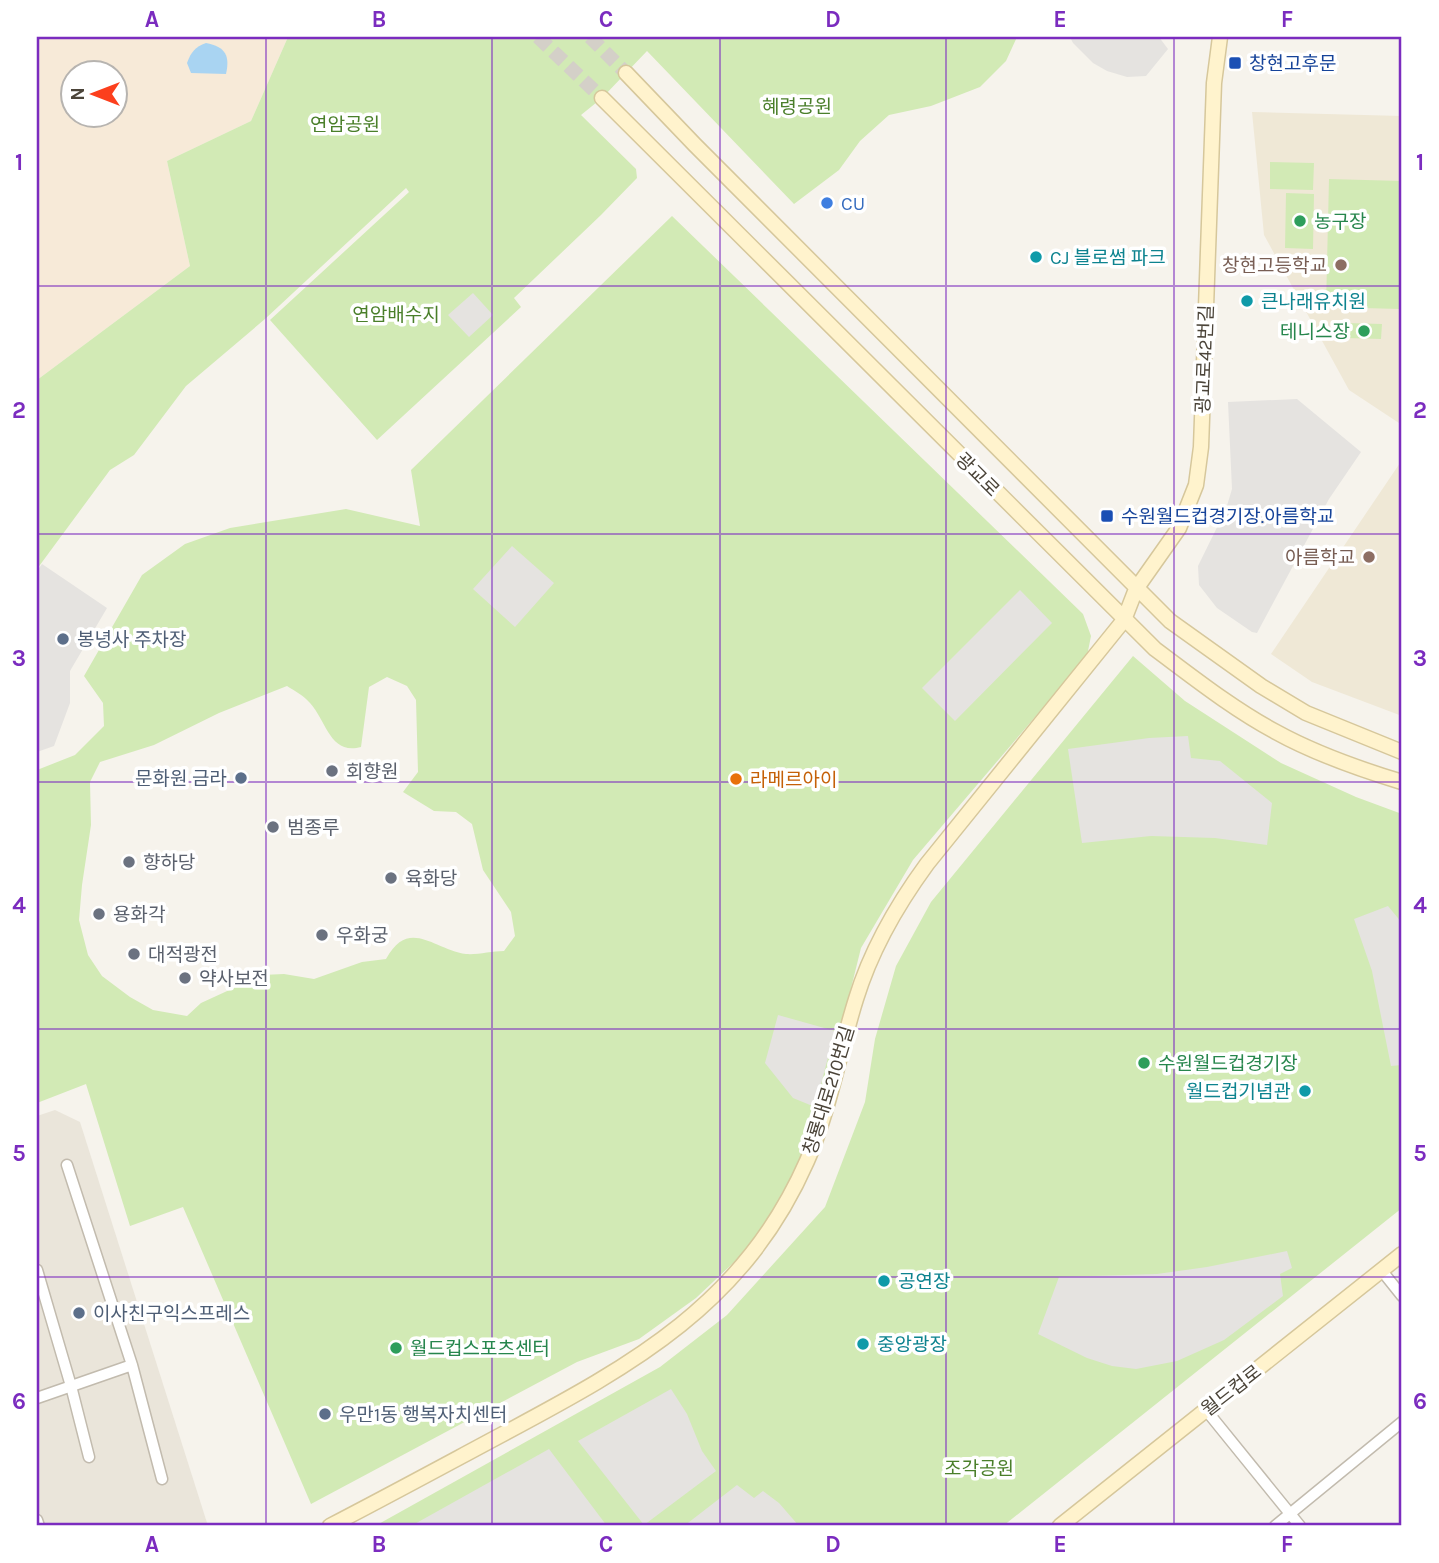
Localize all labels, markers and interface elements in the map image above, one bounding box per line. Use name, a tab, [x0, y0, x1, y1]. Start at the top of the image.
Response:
text: A	[145, 6, 159, 33]
text: B	[372, 6, 386, 33]
text: C	[599, 6, 613, 33]
text: D	[825, 6, 841, 33]
text: E	[1053, 6, 1067, 33]
text: F	[1281, 6, 1293, 33]
place label: 창현고후문	[1249, 53, 1336, 75]
marker: 창현고후문	[1227, 55, 1243, 71]
north arrow	[60, 60, 130, 130]
text: N	[67, 87, 89, 101]
park label: 혜령공원	[762, 96, 832, 118]
park label: 연암공원	[310, 114, 380, 136]
text: 1	[15, 149, 23, 176]
text: 1	[1416, 149, 1424, 176]
place label: CU	[841, 193, 865, 215]
marker: CU	[819, 195, 835, 211]
place label: 농구장	[1314, 211, 1366, 233]
marker: 농구장	[1292, 213, 1308, 229]
place label: CJ 블로썸 파크	[1050, 247, 1166, 269]
marker: CJ 블로썸 파크	[1028, 249, 1044, 265]
place label: 창현고등학교	[1222, 255, 1327, 277]
marker: 창현고등학교	[1333, 257, 1349, 273]
place label: 큰나래유치원	[1261, 291, 1366, 313]
marker: 큰나래유치원	[1239, 293, 1255, 309]
park label: 연암배수지	[352, 304, 440, 326]
street label: 광교로42번길	[1192, 304, 1218, 414]
place label: 테니스장	[1280, 321, 1350, 343]
marker: 테니스장	[1356, 323, 1372, 339]
text: 2	[12, 397, 26, 424]
text: 2	[1413, 397, 1427, 424]
street label: 광교로	[951, 448, 1004, 501]
place label: 수원월드컵경기장.아름학교	[1121, 506, 1334, 528]
marker: 수원월드컵경기장.아름학교	[1099, 508, 1115, 524]
place label: 아름학교	[1285, 547, 1355, 569]
marker: 아름학교	[1361, 549, 1377, 565]
place label: 봉녕사 주차장	[77, 629, 186, 651]
marker: 봉녕사 주차장	[55, 631, 71, 647]
text: 3	[12, 645, 26, 672]
text: 3	[1413, 645, 1427, 672]
place label: 회향원	[346, 761, 398, 783]
marker: 회향원	[324, 763, 340, 779]
place label: 문화원 금라	[135, 768, 227, 790]
place label: 라메르아이	[750, 769, 837, 791]
marker: 문화원 금라	[233, 770, 249, 786]
marker: 라메르아이	[728, 771, 744, 787]
place label: 범종루	[287, 817, 339, 839]
marker: 범종루	[265, 819, 281, 835]
place label: 향하당	[143, 852, 195, 874]
marker: 향하당	[121, 854, 137, 870]
place label: 육화당	[405, 868, 457, 890]
marker: 육화당	[383, 870, 399, 886]
text: 4	[12, 892, 26, 919]
text: 4	[1413, 892, 1427, 919]
place label: 용화각	[113, 904, 166, 926]
marker: 용화각	[91, 906, 107, 922]
place label: 우화궁	[336, 925, 388, 947]
marker: 우화궁	[314, 927, 330, 943]
place label: 대적광전	[148, 944, 218, 966]
marker: 대적광전	[126, 946, 142, 962]
place label: 약사보전	[199, 968, 269, 990]
marker: 약사보전	[177, 970, 193, 986]
street label: 창룡대로210번길	[799, 1023, 859, 1157]
place label: 수원월드컵경기장	[1158, 1053, 1298, 1075]
marker: 수원월드컵경기장	[1136, 1055, 1152, 1071]
place label: 월드컵기념관	[1186, 1081, 1291, 1103]
marker: 월드컵기념관	[1297, 1083, 1313, 1099]
text: 5	[12, 1140, 26, 1167]
text: 5	[1413, 1140, 1427, 1167]
place label: 공연장	[898, 1271, 950, 1293]
marker: 공연장	[876, 1273, 892, 1289]
place label: 이사친구익스프레스	[93, 1303, 250, 1325]
marker: 이사친구익스프레스	[71, 1305, 87, 1321]
place label: 중앙광장	[877, 1334, 947, 1356]
marker: 중앙광장	[855, 1336, 871, 1352]
place label: 월드컵스포츠센터	[410, 1338, 550, 1360]
marker: 월드컵스포츠센터	[388, 1340, 404, 1356]
street label: 월드컵로	[1197, 1361, 1266, 1421]
text: 6	[12, 1388, 26, 1415]
text: 6	[1413, 1388, 1427, 1415]
place label: 우만1동 행복자치센터	[339, 1404, 507, 1426]
marker: 우만1동 행복자치센터	[317, 1406, 333, 1422]
park label: 조각공원	[944, 1458, 1014, 1480]
text: A	[145, 1531, 159, 1558]
text: B	[372, 1531, 386, 1558]
text: C	[599, 1531, 613, 1558]
text: D	[825, 1531, 841, 1558]
text: E	[1053, 1531, 1067, 1558]
text: F	[1281, 1531, 1293, 1558]

